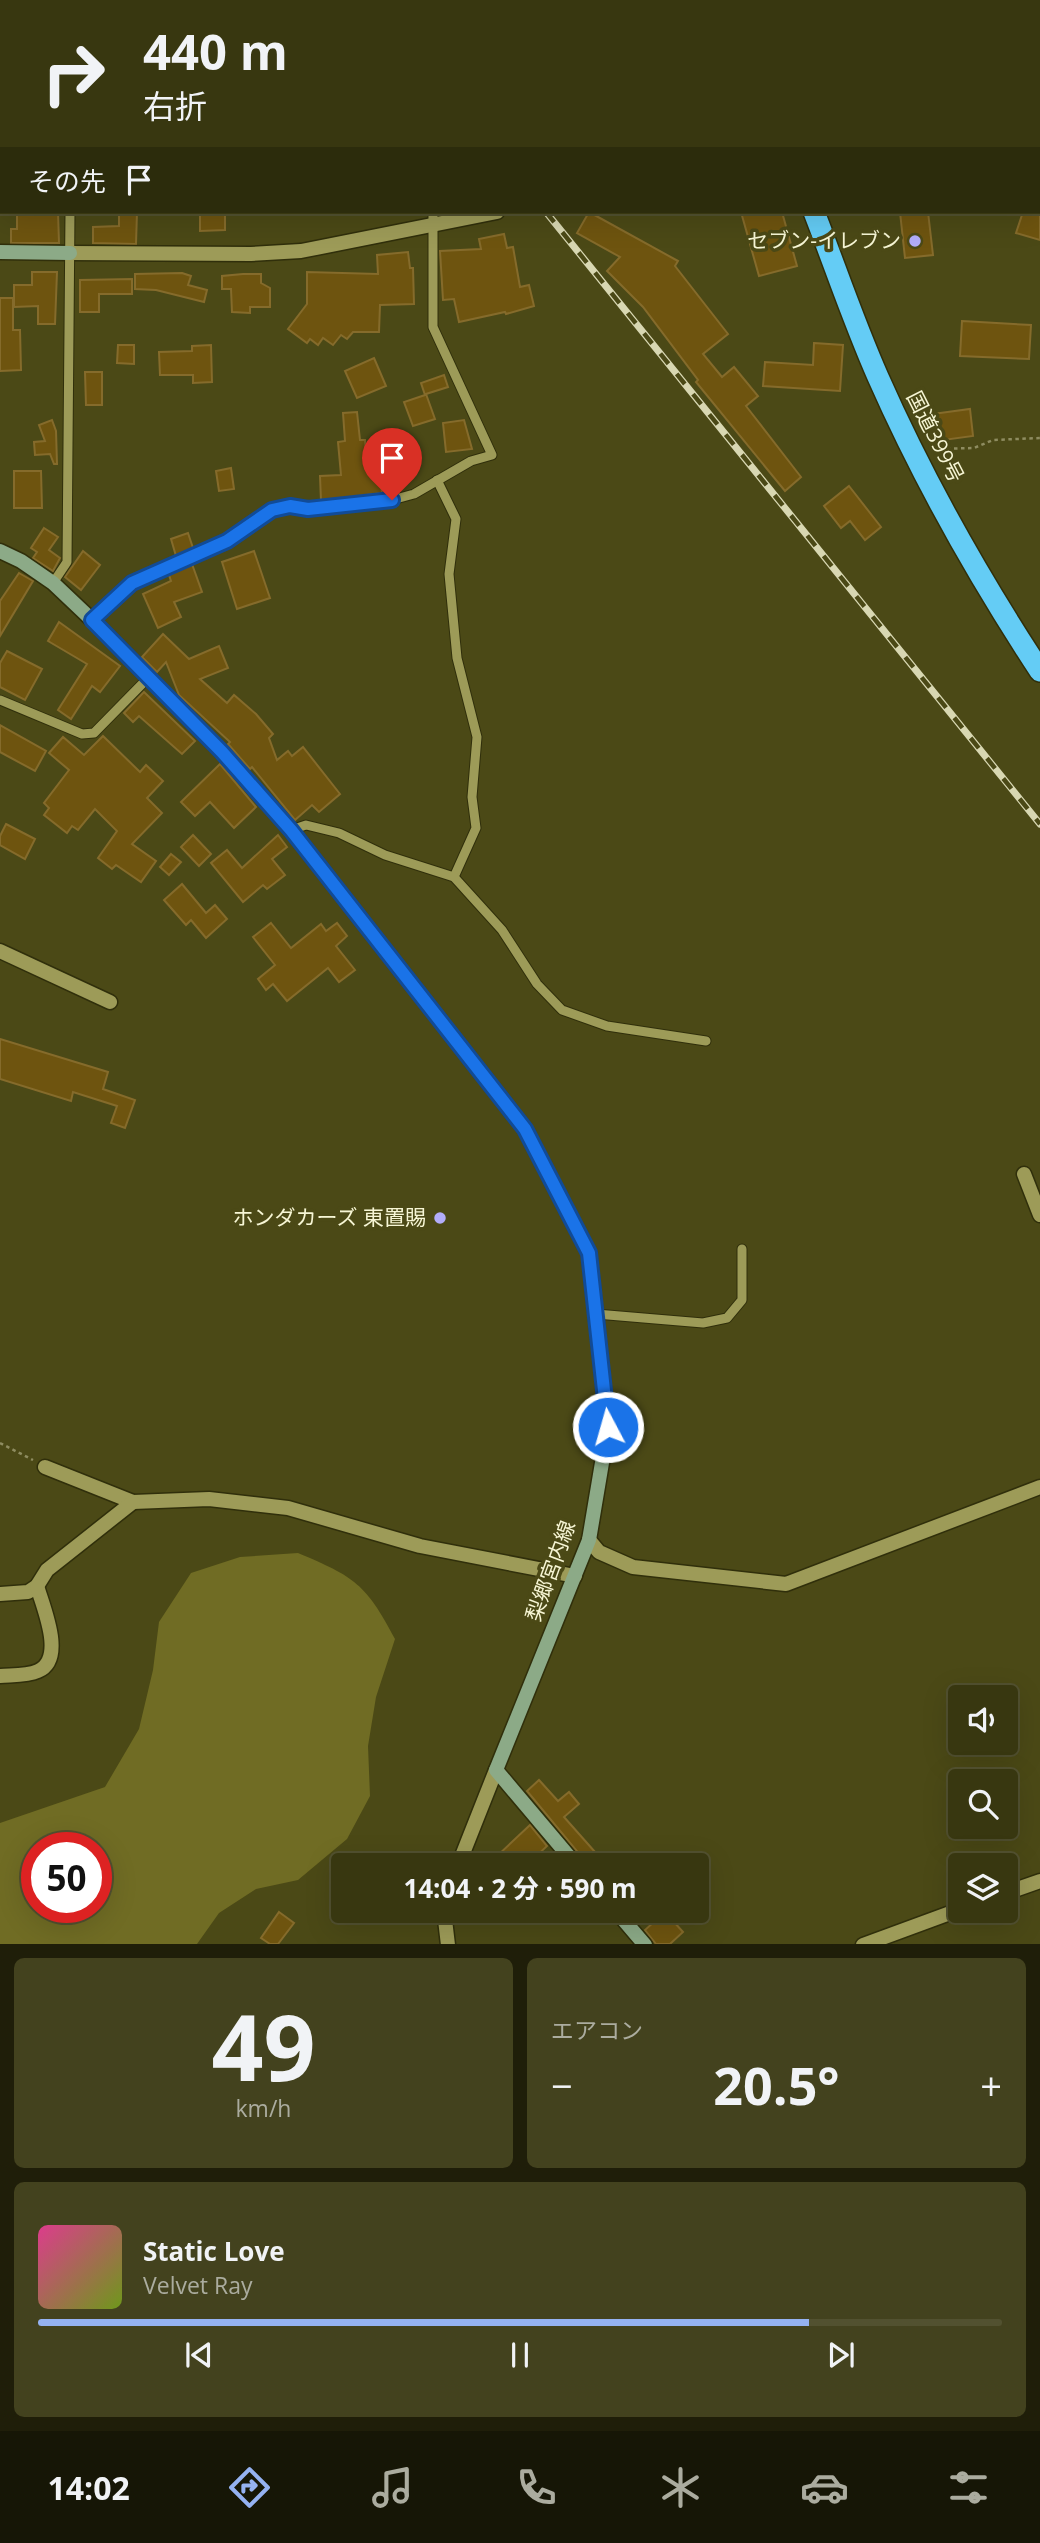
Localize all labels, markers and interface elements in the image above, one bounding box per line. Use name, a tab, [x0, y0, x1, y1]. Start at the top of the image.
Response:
text: 440 m	[143, 18, 288, 84]
icon: right	[28, 28, 119, 119]
text: 右折	[143, 84, 207, 127]
icon: arrive	[120, 161, 158, 199]
text: その先	[28, 163, 106, 199]
place label: セブン-イレブン	[747, 226, 901, 254]
marker: セブン-イレブン	[907, 233, 923, 249]
street label: 国道399号	[901, 386, 971, 487]
pin	[362, 428, 422, 500]
icon: arrive	[373, 439, 411, 477]
place label: ホンダカーズ 東置賜	[233, 1203, 426, 1231]
marker: ホンダカーズ 東置賜	[432, 1210, 448, 1226]
position arrow	[571, 1390, 645, 1464]
street label: 梨郷宮内線	[519, 1517, 581, 1625]
map controls	[948, 1685, 1018, 1923]
button: sound	[948, 1685, 1018, 1755]
button: search	[948, 1769, 1018, 1839]
speed limit sign: 50	[21, 1832, 112, 1923]
button: layers	[948, 1853, 1018, 1923]
text: 14:04 · 2 分 · 590 m	[403, 1870, 637, 1906]
text: 49	[211, 1984, 316, 2108]
text: エアコン	[551, 2014, 643, 2046]
text: 20.5°	[713, 2049, 840, 2120]
text: −	[551, 2059, 573, 2111]
text: +	[980, 2059, 1002, 2111]
text: km/h	[236, 2092, 291, 2124]
text: Static Love	[143, 2233, 285, 2269]
text: Velvet Ray	[143, 2269, 253, 2301]
icon: previous	[180, 2336, 218, 2374]
icon: pause	[501, 2336, 539, 2374]
icon: next	[822, 2336, 860, 2374]
icon: directions	[225, 2463, 274, 2512]
icon: music	[368, 2463, 417, 2512]
icon: phone	[512, 2463, 561, 2512]
icon: climate	[656, 2463, 705, 2512]
icon: car	[800, 2463, 849, 2512]
icon: filters	[944, 2463, 993, 2512]
text: 14:02	[47, 2466, 130, 2509]

